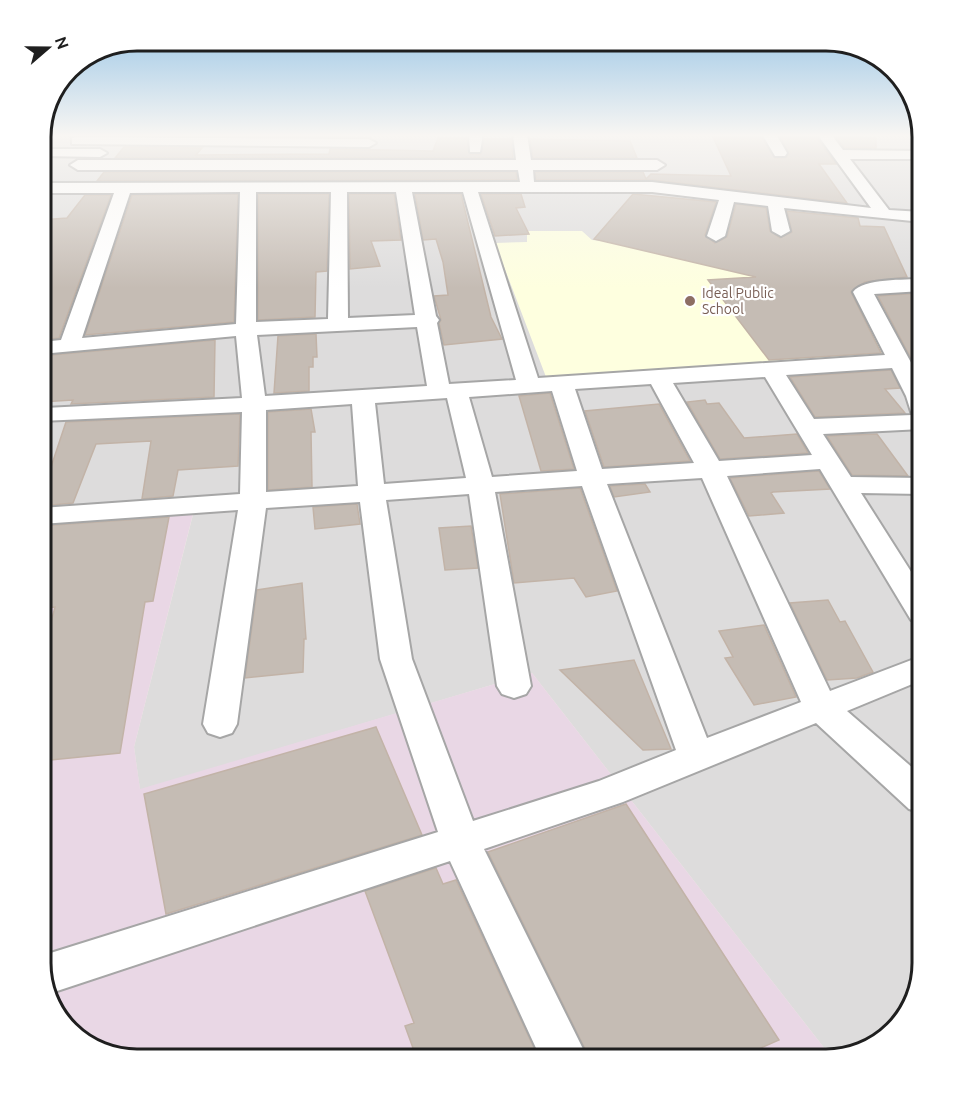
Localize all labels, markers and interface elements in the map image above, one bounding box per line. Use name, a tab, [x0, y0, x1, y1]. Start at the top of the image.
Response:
north arrow	[18, 18, 78, 78]
text: N	[52, 34, 73, 52]
place label: Ideal Public School	[702, 285, 774, 317]
marker: Ideal Public School	[683, 294, 697, 308]

